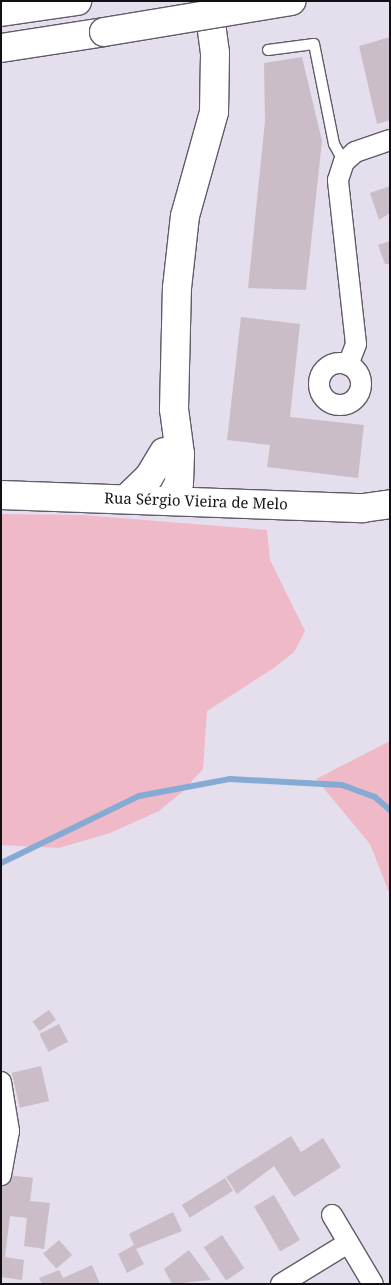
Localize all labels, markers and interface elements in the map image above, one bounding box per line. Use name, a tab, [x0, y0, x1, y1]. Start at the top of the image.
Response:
street label: Rua Sérgio Vieira de Melo	[104, 489, 288, 513]

